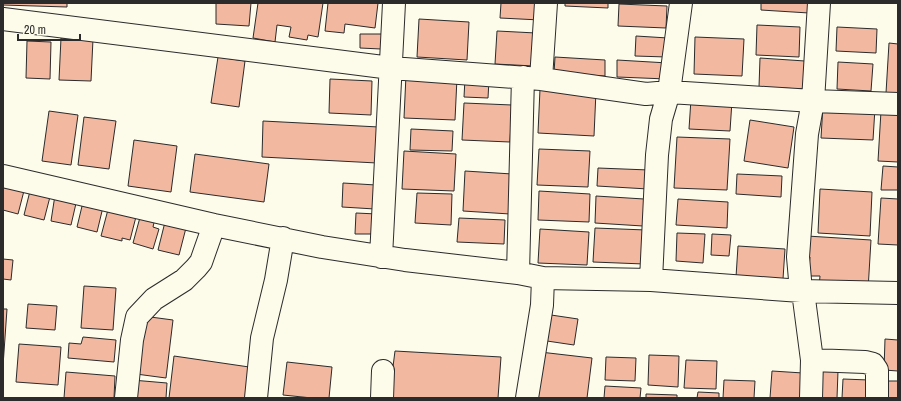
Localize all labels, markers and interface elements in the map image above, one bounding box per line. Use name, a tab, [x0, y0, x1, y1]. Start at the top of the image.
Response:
scale bar	[18, 16, 80, 42]
text: 20 m	[24, 22, 46, 38]

